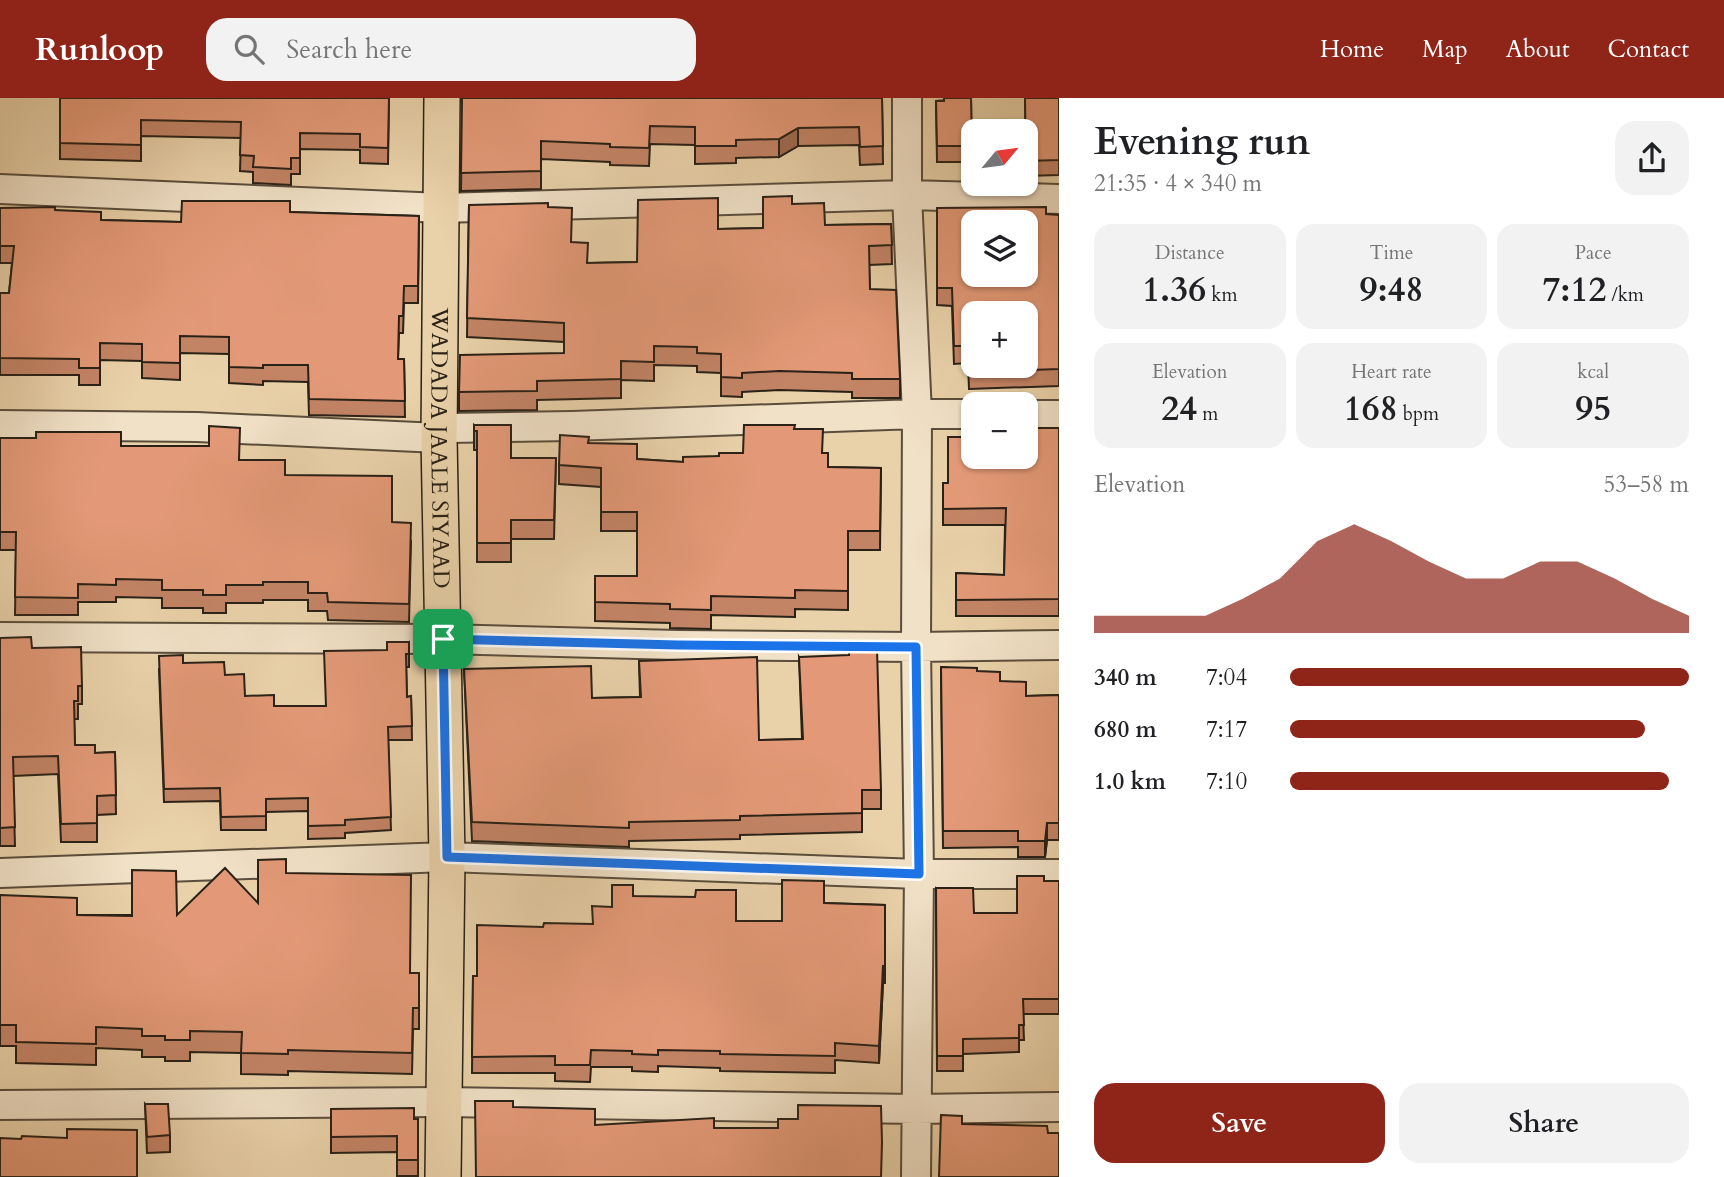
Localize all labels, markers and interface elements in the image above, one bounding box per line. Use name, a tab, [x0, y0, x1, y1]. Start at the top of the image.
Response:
search box	[206, 18, 696, 81]
text: Runloop	[35, 27, 164, 72]
icon: search	[230, 30, 268, 68]
text: Search here	[286, 32, 412, 67]
text: Home	[1320, 33, 1384, 66]
text: Map	[1422, 33, 1468, 66]
text: About	[1506, 33, 1570, 66]
text: Contact	[1608, 33, 1689, 66]
text: Evening run	[1094, 116, 1310, 168]
north arrow	[961, 119, 1038, 196]
map controls	[961, 119, 1038, 469]
button: share	[1615, 121, 1689, 195]
text: 21:35 · 4 × 340 m	[1094, 168, 1262, 199]
button: layers	[961, 210, 1038, 287]
text: Distance	[1155, 240, 1225, 266]
text: Time	[1370, 240, 1413, 266]
text: Pace	[1575, 240, 1612, 266]
text: 1.36	[1142, 266, 1206, 314]
text: 9:48	[1360, 266, 1423, 314]
text: 7:12	[1542, 266, 1606, 314]
text: km	[1206, 282, 1237, 308]
text: /km	[1606, 282, 1644, 308]
button: +	[961, 301, 1038, 378]
street label: WADADA JAALE SIYAAD	[423, 306, 457, 589]
text: Elevation	[1152, 359, 1228, 385]
text: Heart rate	[1351, 359, 1432, 385]
text: kcal	[1577, 359, 1609, 385]
text: 24	[1161, 385, 1197, 433]
text: 168	[1344, 385, 1398, 433]
text: 95	[1575, 385, 1611, 433]
button: −	[961, 392, 1038, 469]
text: m	[1197, 401, 1218, 427]
text: bpm	[1398, 401, 1439, 427]
text: Elevation	[1094, 469, 1185, 500]
text: 53–58 m	[1604, 469, 1689, 500]
pin	[413, 609, 473, 669]
icon: arrive	[424, 620, 462, 658]
text: 340 m	[1094, 662, 1157, 693]
text: 7:04	[1206, 662, 1247, 693]
text: 680 m	[1094, 714, 1157, 745]
text: 7:17	[1206, 714, 1247, 745]
text: 1.0 km	[1094, 766, 1166, 797]
text: 7:10	[1206, 766, 1247, 797]
button: Save	[1094, 1083, 1385, 1163]
button: Share	[1399, 1083, 1689, 1163]

